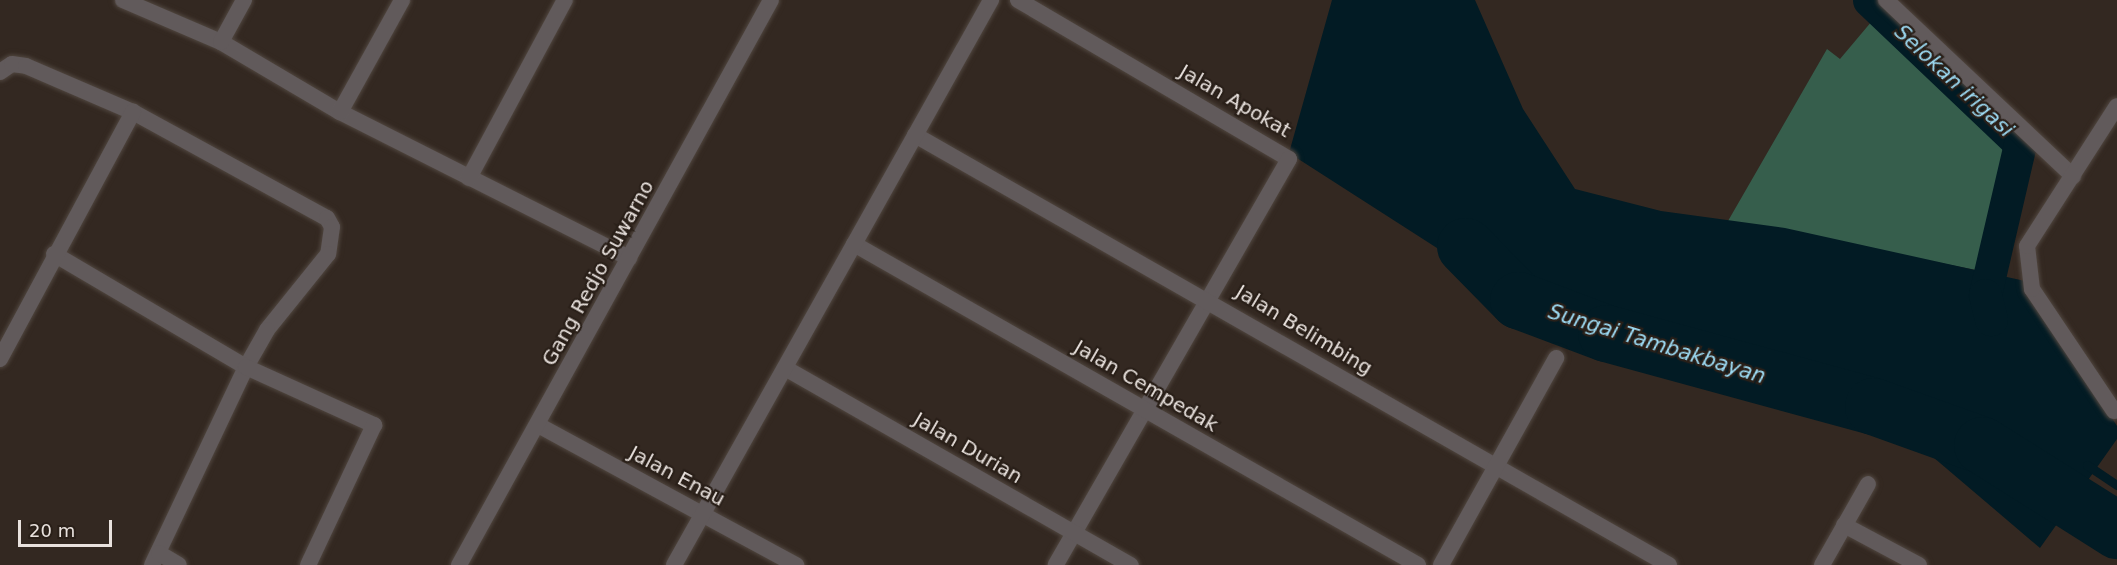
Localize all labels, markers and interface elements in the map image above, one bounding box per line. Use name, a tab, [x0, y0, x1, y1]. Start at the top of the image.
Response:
water label: Selokan irigasi	[1889, 20, 2019, 142]
street label: Jalan Apokat	[1175, 59, 1295, 143]
street label: Gang Redjo Suwarno	[537, 176, 659, 370]
street label: Jalan Belimbing	[1231, 280, 1377, 380]
water label: Sungai Tambakbayan	[1545, 299, 1769, 389]
street label: Jalan Cempedak	[1070, 335, 1222, 437]
street label: Jalan Durian	[909, 407, 1027, 489]
street label: Jalan Enau	[625, 441, 729, 511]
scale bar	[21, 508, 116, 546]
text: 20 m	[29, 520, 75, 541]

